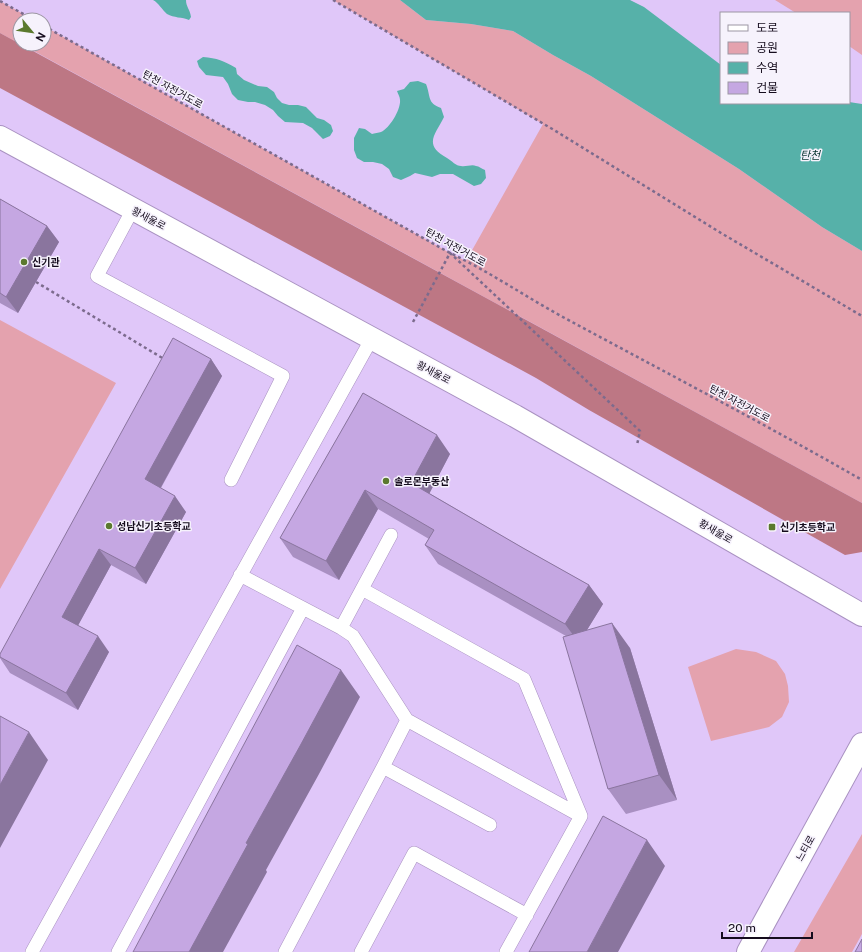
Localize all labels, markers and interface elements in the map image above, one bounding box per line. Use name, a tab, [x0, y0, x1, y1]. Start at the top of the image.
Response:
north arrow	[12, 12, 52, 52]
legend	[720, 12, 850, 104]
text: 도로	[756, 21, 778, 35]
text: N	[33, 30, 48, 44]
text: 공원	[756, 41, 778, 55]
text: 수역	[756, 61, 778, 75]
street label: 탄천 자전거도로	[141, 68, 205, 110]
text: 건물	[756, 81, 778, 95]
water label: 탄천	[800, 149, 822, 161]
street label: 황새울로	[130, 204, 168, 232]
street label: 탄천 자전거도로	[424, 226, 488, 268]
place label: 신기관	[32, 256, 60, 268]
marker: 신기관	[19, 257, 29, 267]
street label: 황새울로	[415, 358, 453, 386]
street label: 탄천 자전거도로	[708, 382, 772, 424]
place label: 솔로몬부동산	[394, 475, 449, 487]
marker: 솔로몬부동산	[381, 476, 391, 486]
street label: 황새울로	[697, 517, 735, 545]
place label: 성남신기초등학교	[117, 520, 191, 532]
marker: 성남신기초등학교	[104, 521, 114, 531]
place label: 신기초등학교	[780, 521, 835, 533]
marker: 신기초등학교	[767, 522, 777, 532]
street label: 느티로	[793, 833, 817, 863]
scale bar	[722, 914, 812, 940]
text: 20 m	[728, 921, 756, 935]

